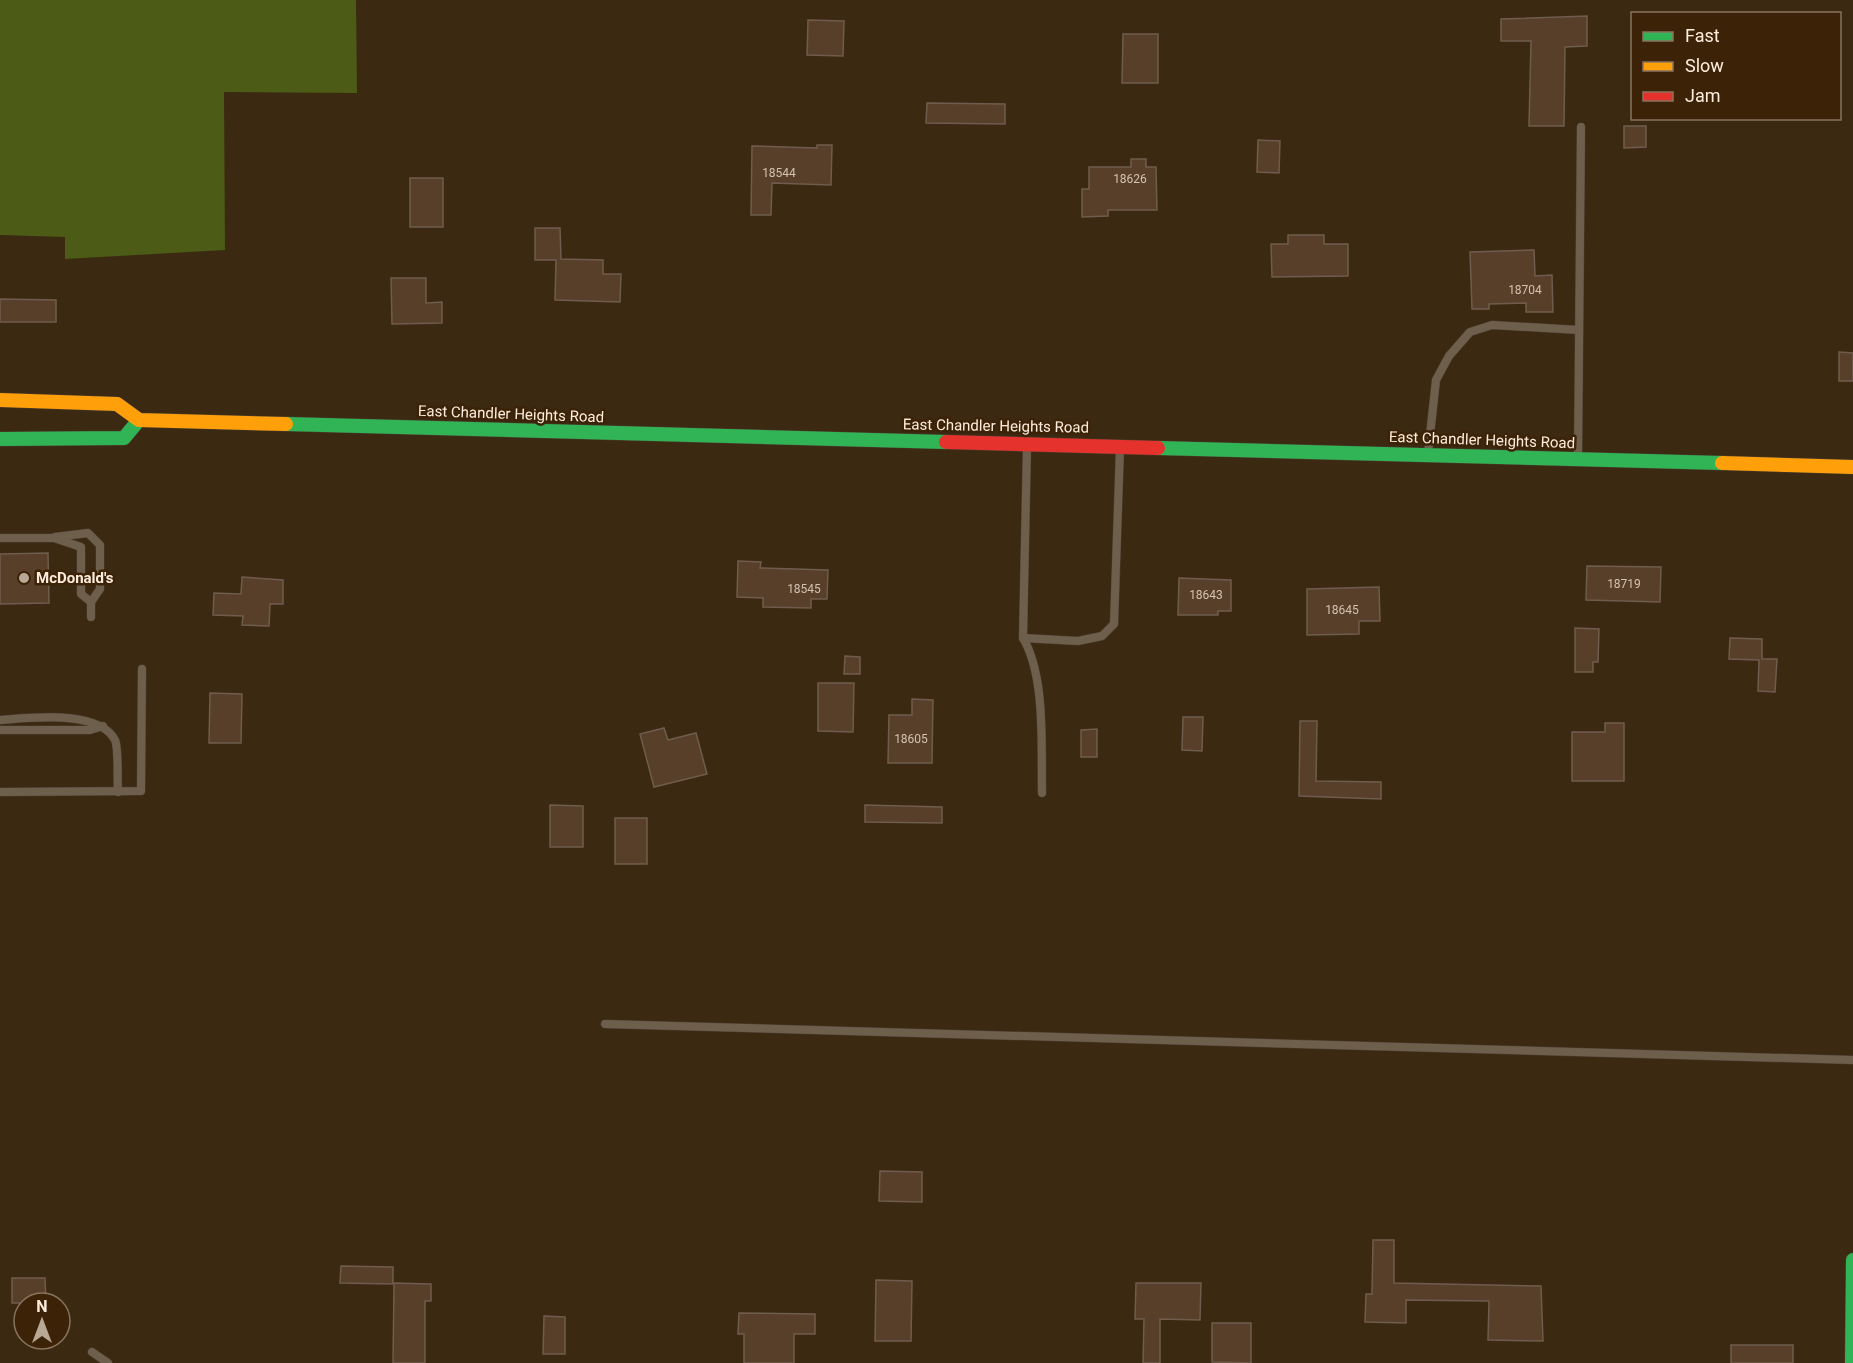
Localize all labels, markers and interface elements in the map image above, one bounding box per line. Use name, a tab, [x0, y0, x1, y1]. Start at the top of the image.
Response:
legend	[1631, 12, 1841, 120]
text: Fast	[1685, 25, 1720, 46]
text: Slow	[1685, 55, 1724, 76]
text: Jam	[1685, 85, 1721, 106]
house number: 18544	[762, 166, 796, 180]
house number: 18626	[1113, 172, 1147, 186]
house number: 18704	[1508, 283, 1542, 297]
street label: East Chandler Heights Road	[418, 402, 604, 426]
street label: East Chandler Heights Road	[903, 415, 1089, 437]
street label: East Chandler Heights Road	[1389, 428, 1575, 452]
place label: McDonald's	[36, 569, 114, 587]
marker: McDonald's	[17, 571, 31, 585]
house number: 18719	[1607, 577, 1641, 591]
house number: 18545	[787, 582, 821, 596]
house number: 18643	[1189, 588, 1223, 602]
house number: 18645	[1325, 603, 1359, 617]
house number: 18605	[894, 732, 928, 746]
north arrow	[12, 1291, 72, 1351]
text: N	[36, 1297, 48, 1316]

